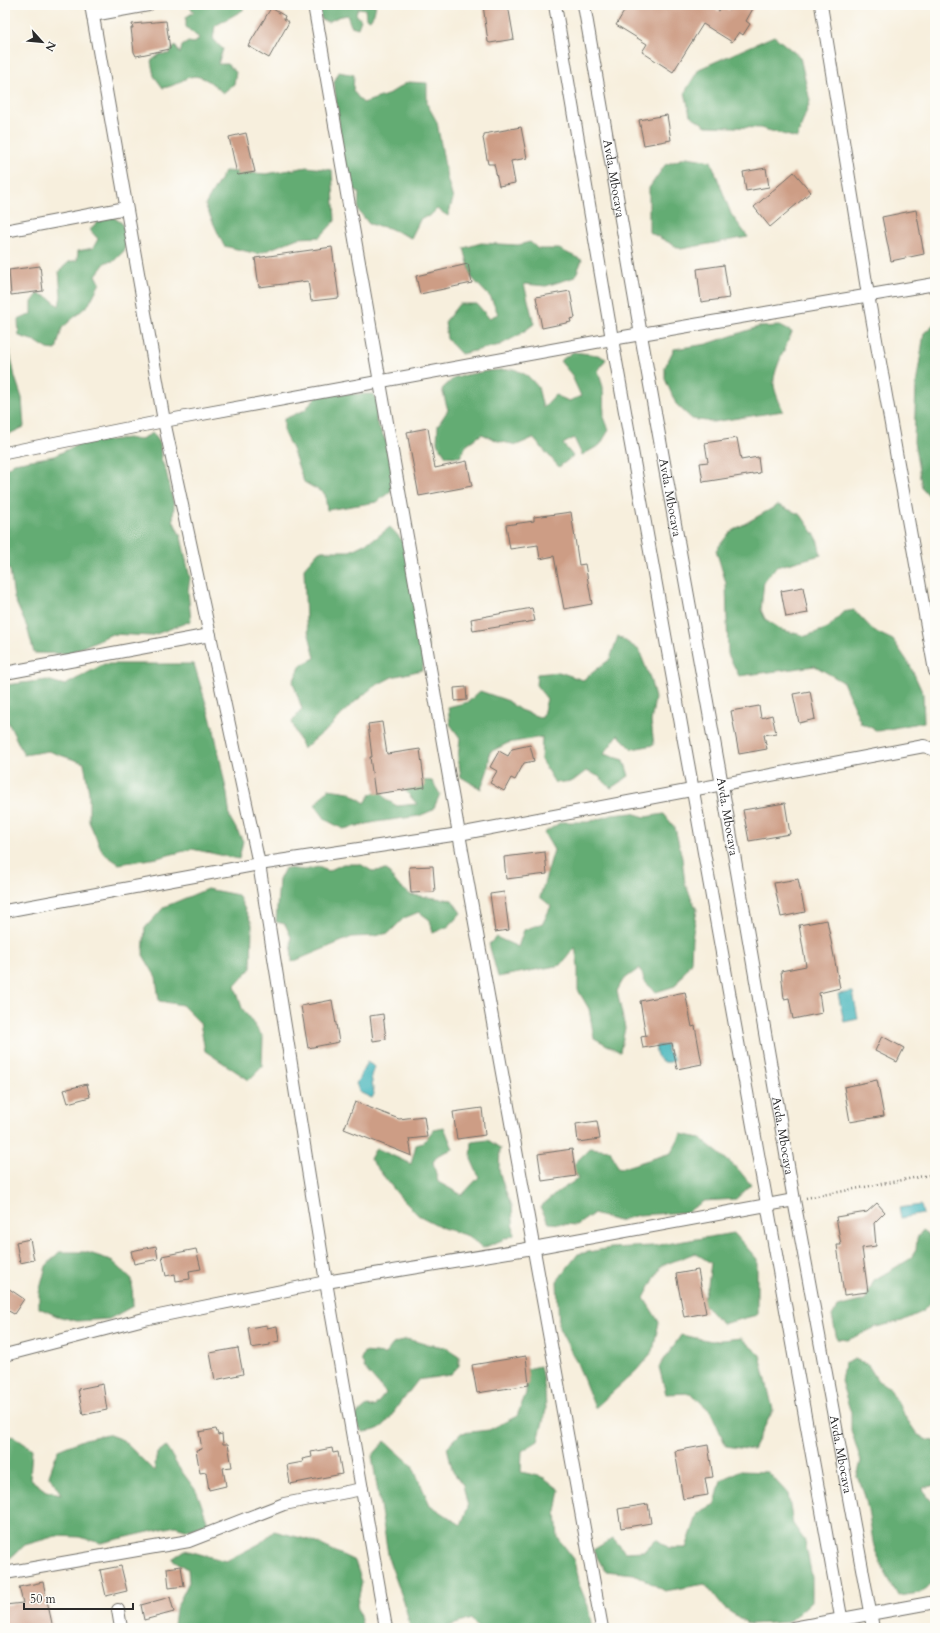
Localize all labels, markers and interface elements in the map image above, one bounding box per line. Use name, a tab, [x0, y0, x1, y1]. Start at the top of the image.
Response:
north arrow	[22, 22, 62, 62]
text: N	[41, 39, 59, 54]
street label: Avda. Mbocaya	[599, 138, 629, 219]
street label: Avda. Mbocaya	[655, 457, 685, 539]
street label: Avda. Mbocaya	[713, 776, 742, 857]
street label: Avda. Mbocaya	[768, 1095, 798, 1177]
street label: Avda. Mbocaya	[826, 1414, 856, 1495]
scale bar	[24, 1585, 133, 1611]
text: 50 m	[30, 1591, 57, 1607]

